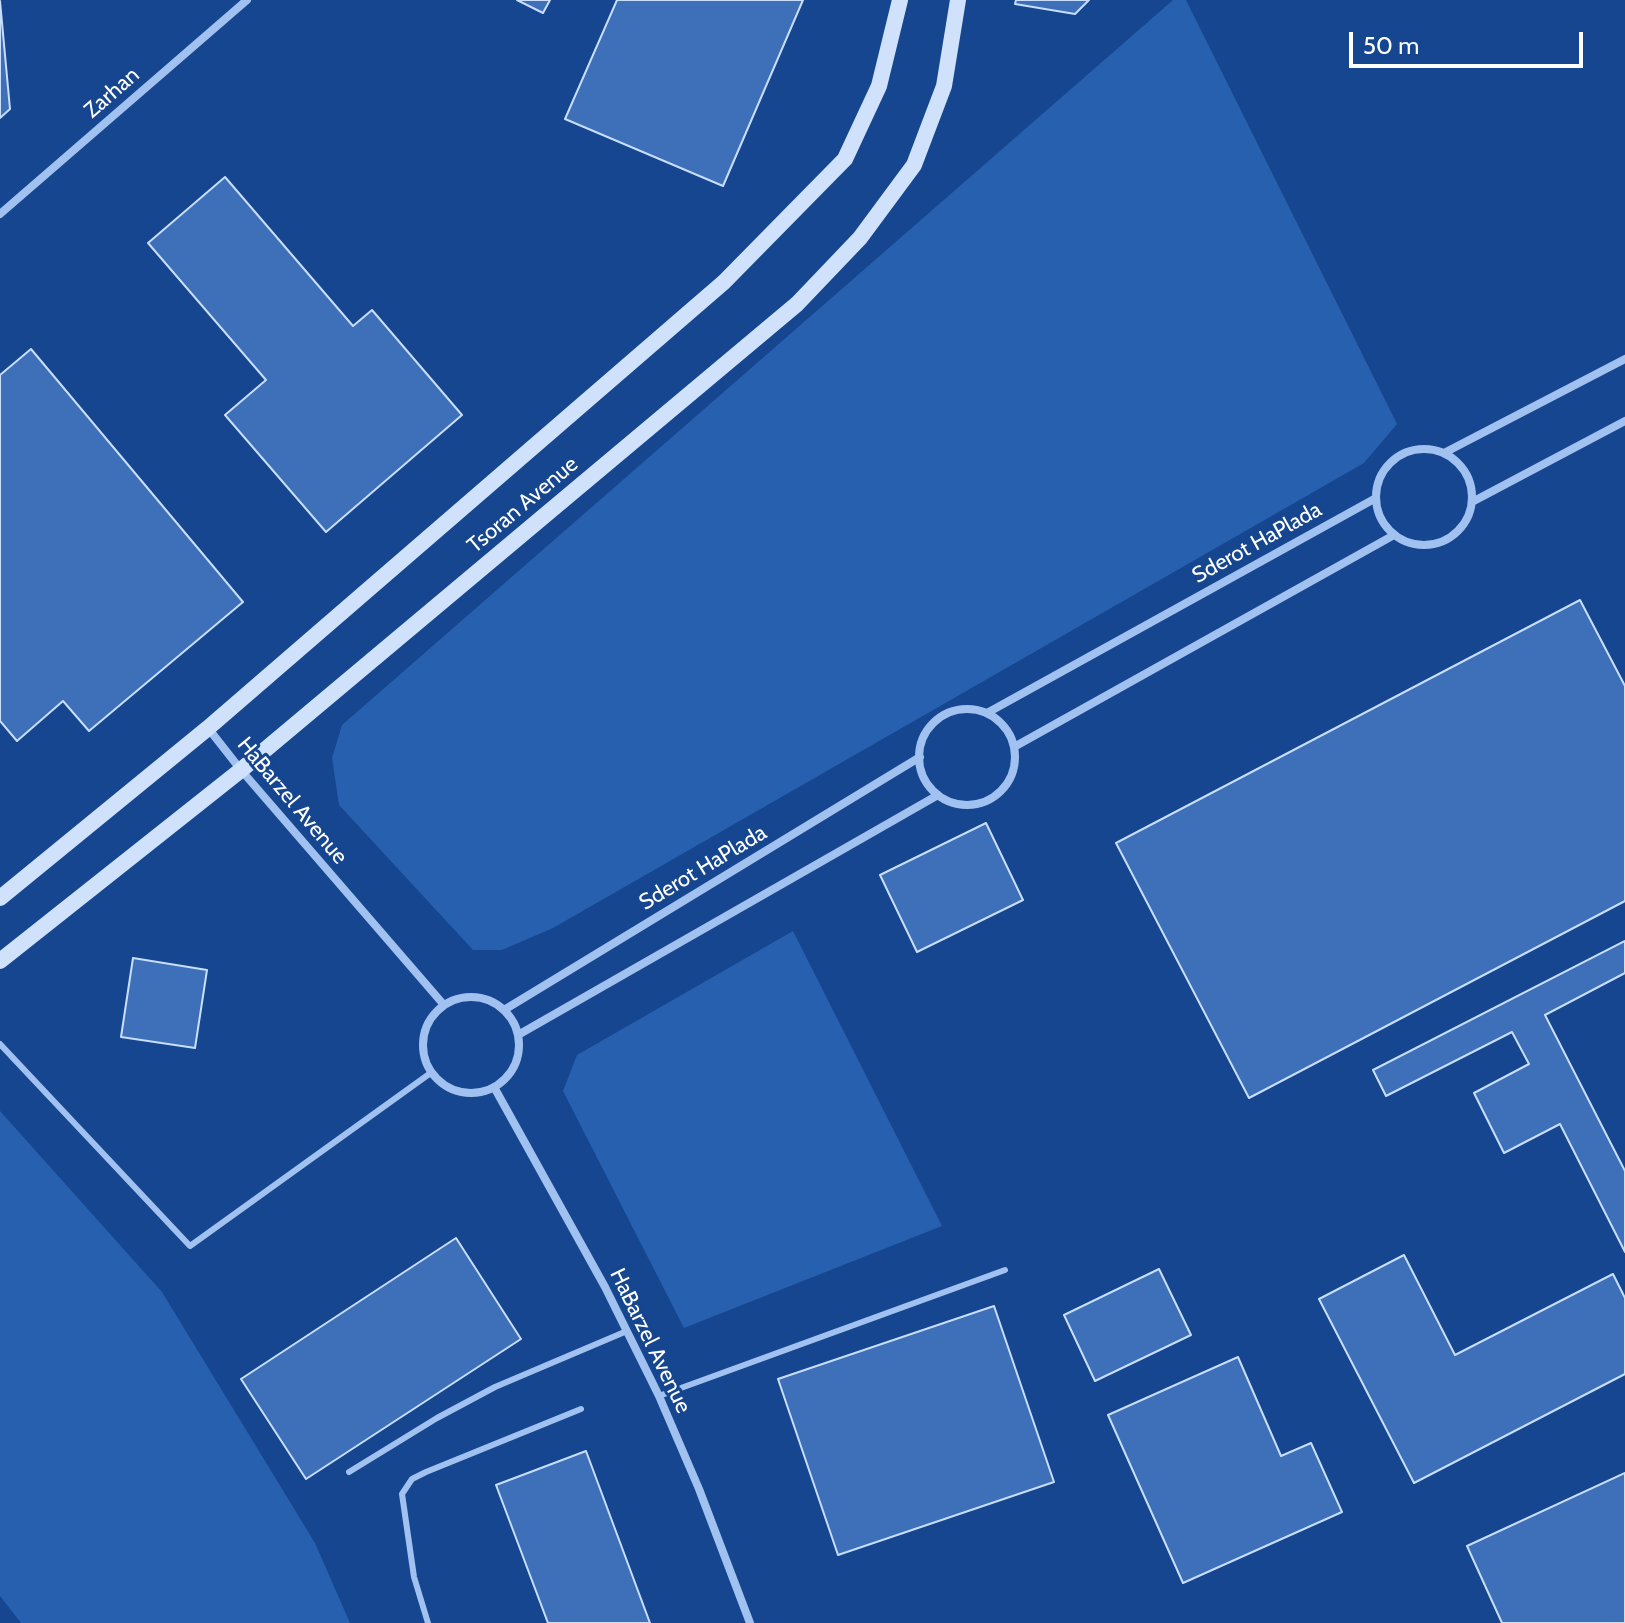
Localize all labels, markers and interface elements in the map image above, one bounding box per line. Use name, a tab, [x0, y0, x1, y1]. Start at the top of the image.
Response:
scale bar	[1353, 16, 1587, 66]
text: 50 m	[1363, 31, 1419, 60]
street label: Zarhan	[79, 62, 145, 124]
street label: Tsoran Avenue	[462, 451, 584, 559]
street label: Sderot HaPlada	[1188, 497, 1326, 589]
street label: HaBarzel Avenue	[231, 732, 353, 870]
street label: Sderot HaPlada	[635, 820, 771, 916]
street label: HaBarzel Avenue	[604, 1264, 696, 1418]

